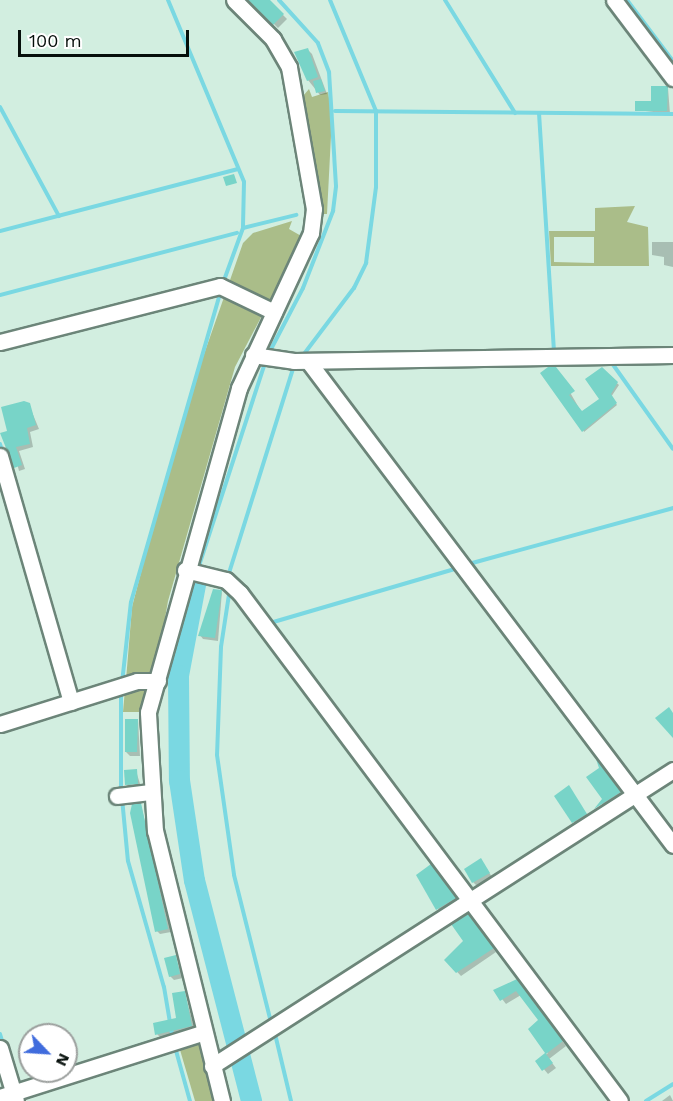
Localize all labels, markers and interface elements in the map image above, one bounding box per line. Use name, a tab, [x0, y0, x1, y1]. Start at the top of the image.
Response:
scale bar	[21, 18, 192, 56]
text: 100 m	[29, 30, 82, 51]
north arrow	[18, 1023, 78, 1083]
text: N	[52, 1051, 74, 1069]

